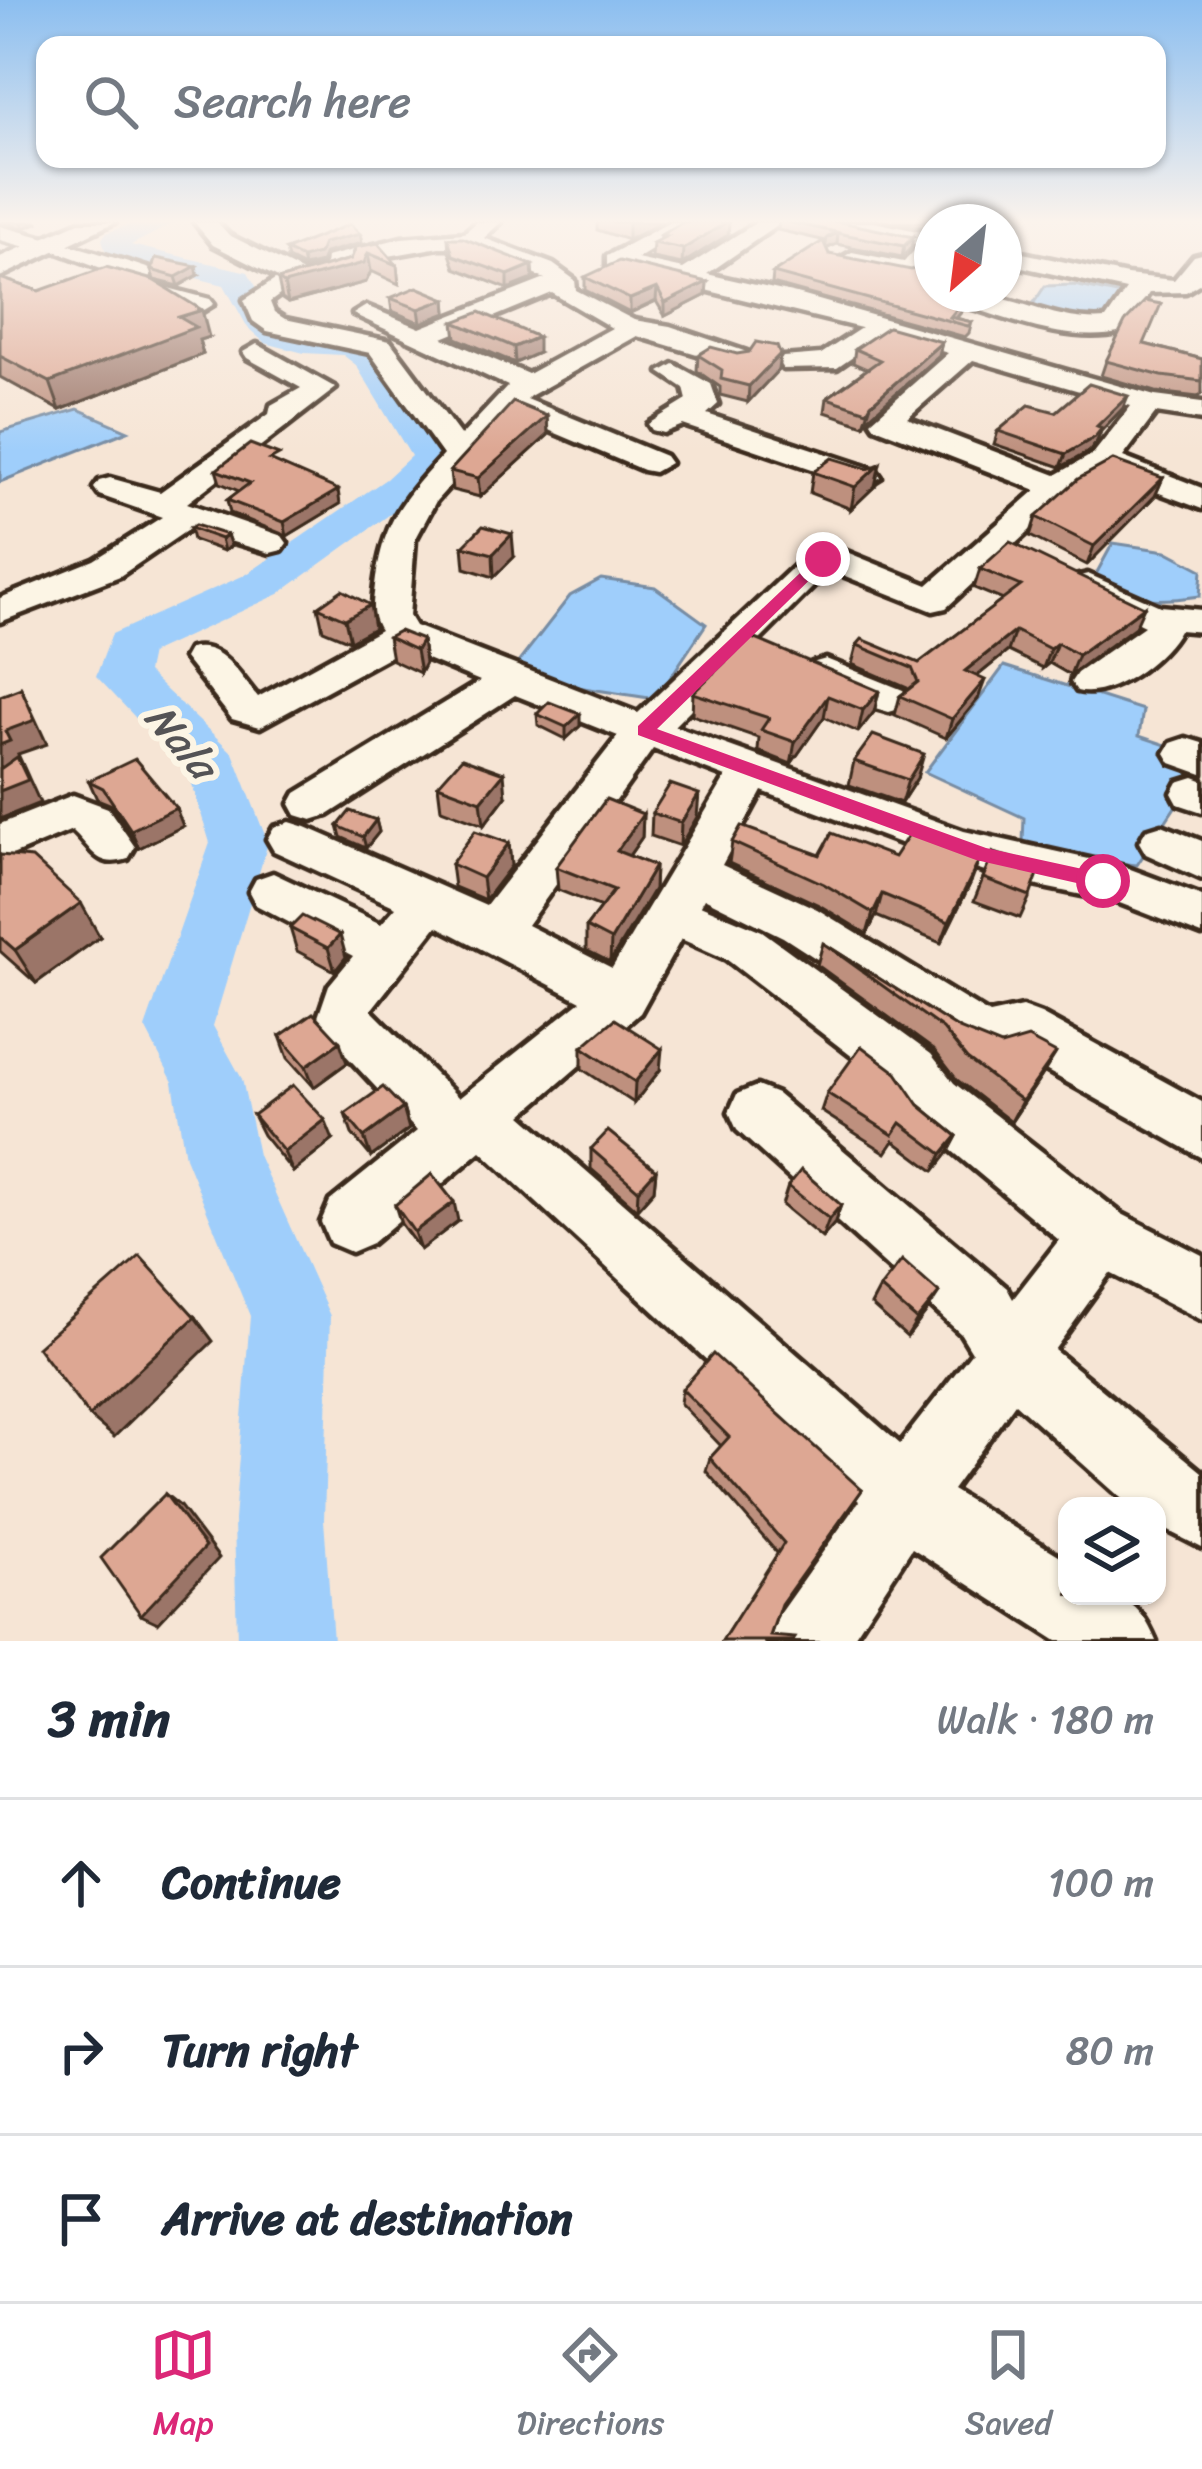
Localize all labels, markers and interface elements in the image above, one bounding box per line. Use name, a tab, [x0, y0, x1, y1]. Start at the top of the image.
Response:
search box	[36, 36, 1166, 168]
text: Search here	[174, 62, 411, 142]
icon: search	[78, 69, 144, 135]
north arrow	[914, 204, 1022, 312]
route end	[796, 532, 850, 586]
water label: Nala	[126, 685, 239, 800]
route start	[1076, 854, 1130, 908]
map controls	[1058, 1497, 1166, 1605]
button: layers	[1058, 1497, 1166, 1605]
text: 3 min	[48, 1674, 170, 1764]
text: Walk · 180 m	[937, 1685, 1154, 1754]
text: Continue	[162, 1843, 341, 1923]
text: 100 m	[1048, 1848, 1154, 1917]
icon: ahead	[48, 1850, 114, 1916]
text: Turn right	[162, 2011, 357, 2091]
text: 80 m	[1066, 2016, 1154, 2085]
icon: right	[48, 2018, 114, 2084]
text: Arrive at destination	[162, 2179, 572, 2259]
icon: arrive	[48, 2186, 114, 2252]
tab: Map	[150, 2322, 216, 2452]
tab: Directions	[517, 2322, 664, 2452]
tab: Saved	[965, 2322, 1052, 2452]

